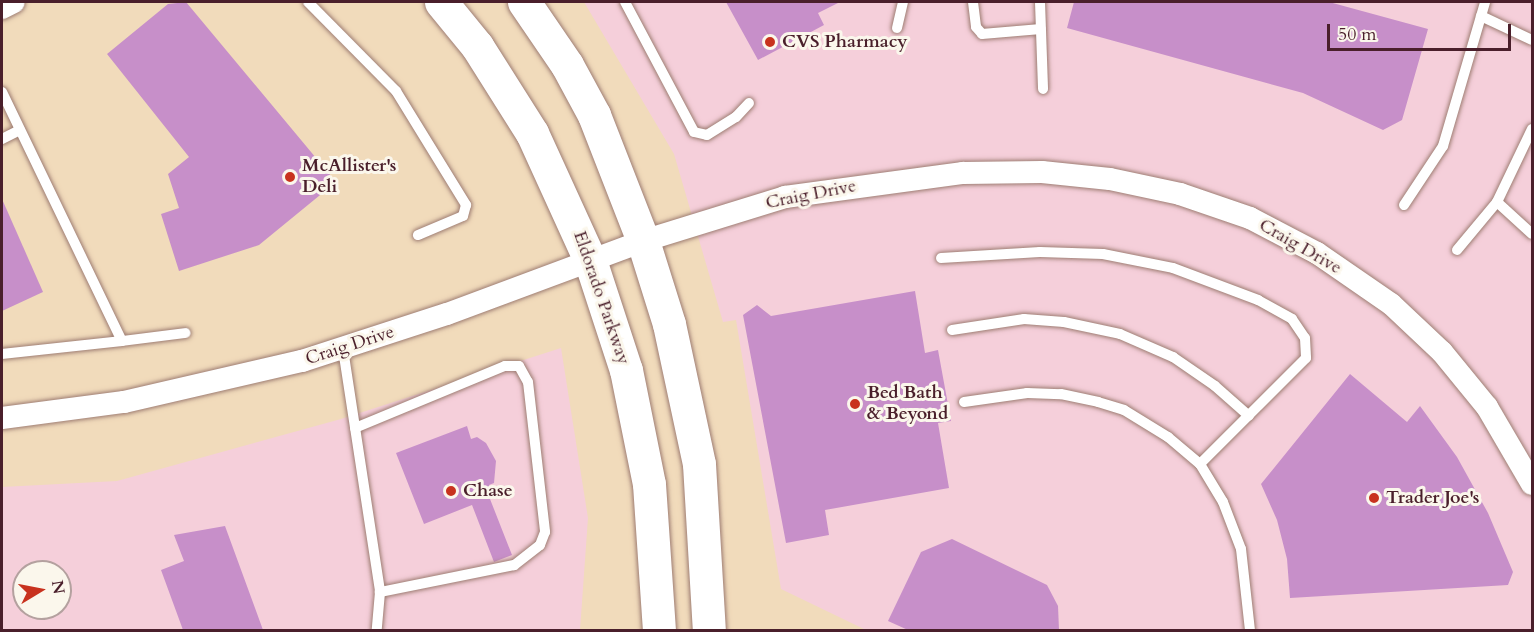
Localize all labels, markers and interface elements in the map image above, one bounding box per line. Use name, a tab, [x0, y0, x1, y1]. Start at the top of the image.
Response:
scale bar	[1330, 12, 1514, 50]
text: 50 m	[1338, 22, 1377, 47]
place label: CVS Pharmacy	[782, 31, 908, 53]
marker: CVS Pharmacy	[763, 35, 777, 49]
place label: McAllister's Deli	[302, 156, 396, 198]
marker: McAllister's Deli	[283, 170, 297, 184]
street label: Craig Drive	[764, 176, 858, 214]
street label: Craig Drive	[1255, 215, 1345, 279]
street label: Eldorado Parkway	[568, 228, 634, 368]
street label: Craig Drive	[303, 322, 397, 370]
place label: Bed Bath & Beyond	[867, 383, 948, 426]
marker: Bed Bath & Beyond	[848, 397, 862, 411]
place label: Chase	[463, 480, 513, 502]
marker: Chase	[444, 484, 458, 498]
place label: Trader Joe's	[1386, 487, 1479, 509]
marker: Trader Joe's	[1367, 491, 1381, 505]
north arrow	[12, 560, 72, 620]
text: N	[46, 578, 70, 596]

